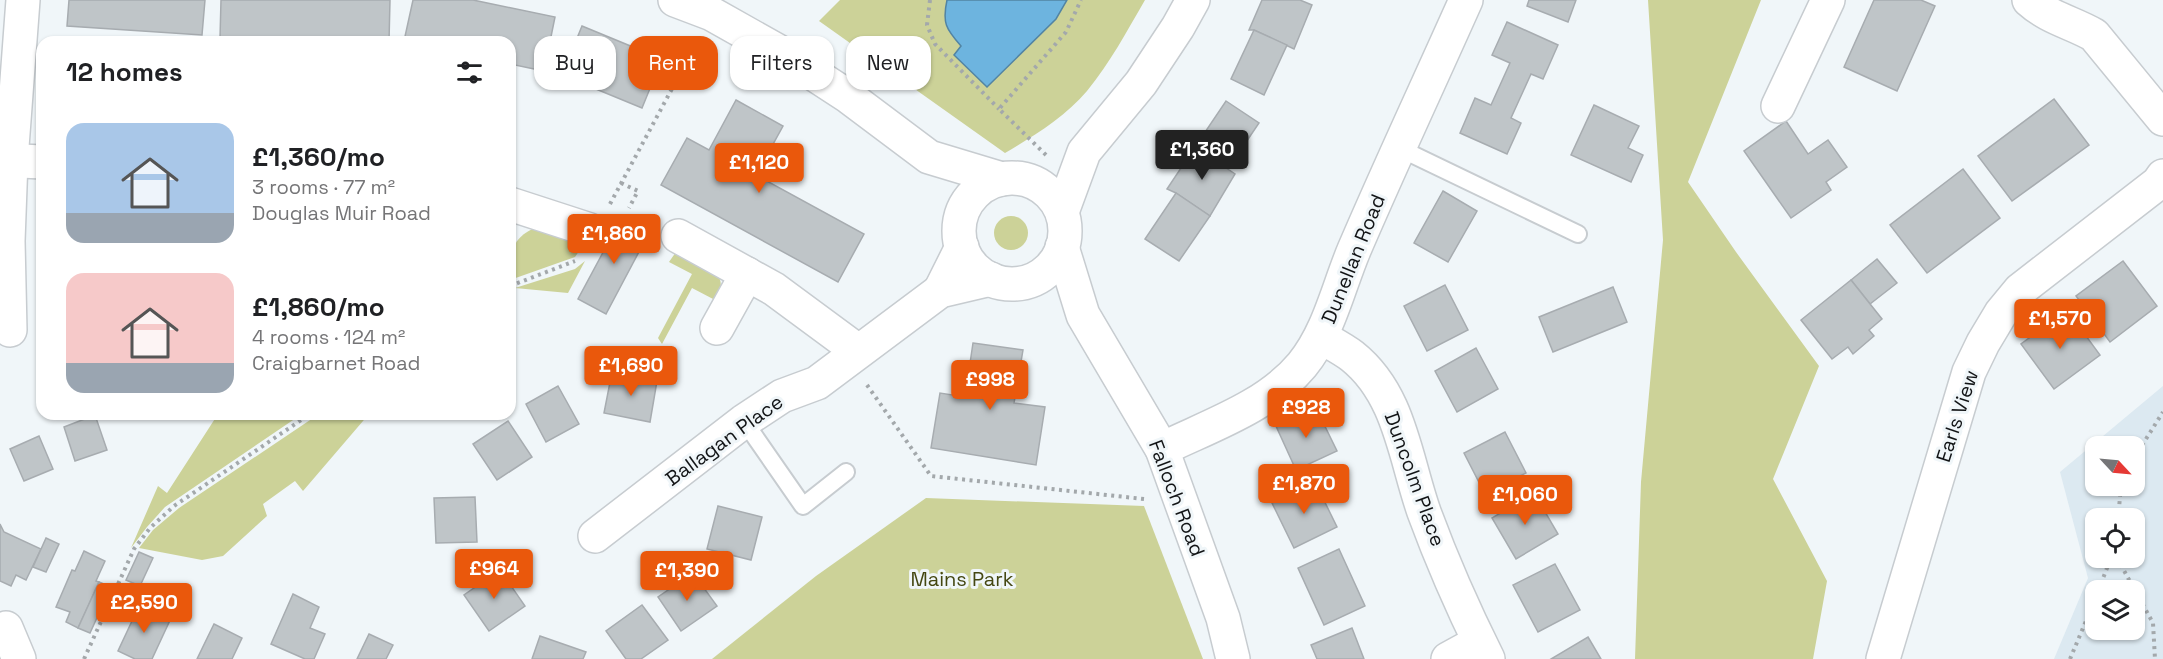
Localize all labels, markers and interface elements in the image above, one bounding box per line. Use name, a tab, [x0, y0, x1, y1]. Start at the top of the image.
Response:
chip: Buy	[534, 36, 616, 90]
chip: Rent	[628, 36, 718, 90]
chip: Filters	[730, 36, 834, 90]
chip: New	[846, 36, 931, 90]
text: 12 homes	[66, 55, 183, 89]
icon: filters	[453, 56, 486, 89]
pin: £1,360	[1153, 130, 1251, 181]
text: £1,360	[1169, 136, 1235, 162]
text: £1,360/mo	[252, 140, 385, 174]
pin: £1,120	[710, 143, 808, 194]
icon: home	[114, 147, 186, 219]
text: £1,120	[729, 149, 789, 175]
text: 3 rooms · 77 m²	[252, 174, 395, 200]
street label: Dunellan Road	[1315, 190, 1391, 328]
text: Douglas Muir Road	[252, 200, 431, 226]
pin: £1,860	[565, 214, 663, 265]
text: £1,860	[582, 220, 647, 246]
text: £1,860/mo	[252, 290, 385, 324]
icon: home	[114, 297, 186, 369]
pin: £1,570	[2011, 299, 2109, 350]
text: £1,570	[2028, 305, 2092, 331]
text: 4 rooms · 124 m²	[252, 324, 405, 350]
pin: £1,690	[582, 346, 680, 397]
text: Craigbarnet Road	[252, 350, 420, 376]
text: £1,690	[598, 352, 664, 378]
pin: £998	[954, 360, 1026, 411]
text: £998	[965, 366, 1015, 392]
street label: Earls View	[1930, 367, 1984, 465]
street label: Ballagan Place	[660, 388, 788, 492]
pin: £928	[1270, 388, 1342, 439]
text: £928	[1282, 394, 1331, 420]
street label: Duncolm Place	[1379, 408, 1451, 550]
street label: Falloch Road	[1143, 436, 1211, 560]
north arrow	[2085, 436, 2145, 496]
map controls	[2085, 436, 2145, 640]
pin: £1,870	[1255, 464, 1353, 515]
text: £1,870	[1272, 470, 1336, 496]
pin: £1,060	[1476, 475, 1574, 526]
text: £1,060	[1492, 481, 1558, 507]
button: locate	[2085, 508, 2145, 568]
pin: £964	[458, 549, 530, 600]
pin: £1,390	[638, 551, 736, 602]
text: £964	[469, 555, 519, 581]
text: £1,390	[654, 557, 720, 583]
park label: Mains Park	[910, 566, 1014, 592]
button: layers	[2085, 580, 2145, 640]
pin: £2,590	[95, 583, 193, 634]
text: £2,590	[110, 589, 178, 615]

